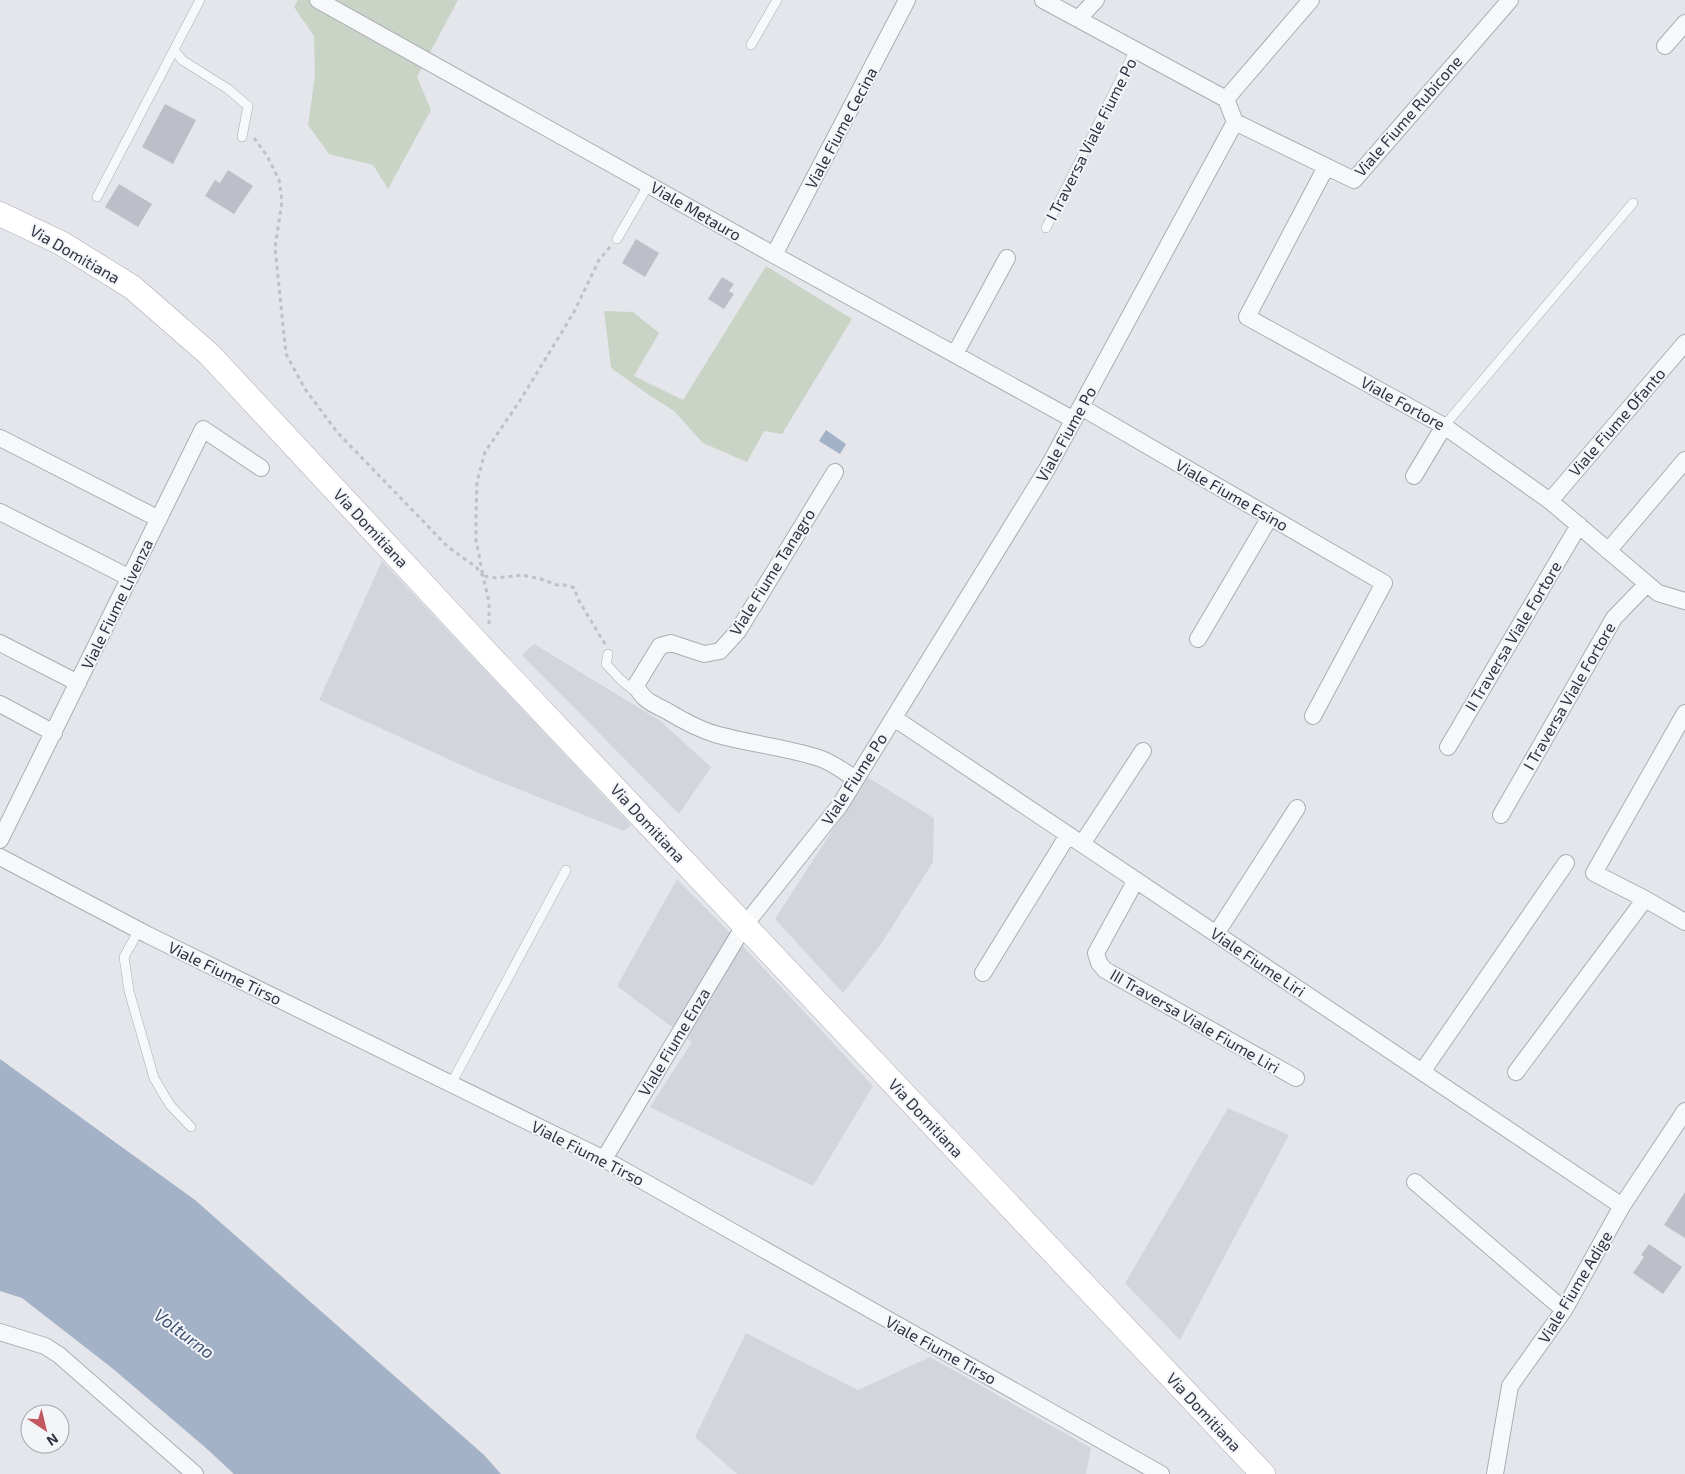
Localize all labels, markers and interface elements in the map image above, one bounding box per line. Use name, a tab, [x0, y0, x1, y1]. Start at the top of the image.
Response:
street label: Viale Fiume Rubicone	[1350, 51, 1465, 180]
street label: I Traversa Viale Fiume Po	[1041, 54, 1140, 223]
street label: Viale Fiume Cecina	[801, 64, 881, 192]
street label: Viale Metauro	[648, 177, 745, 244]
street label: Via Domitiana	[27, 220, 124, 287]
street label: Viale Fiume Ofanto	[1564, 364, 1669, 480]
street label: Viale Fortore	[1358, 372, 1449, 433]
street label: Viale Fiume Po	[1032, 383, 1100, 485]
street label: Viale Fiume Esino	[1173, 455, 1292, 534]
street label: Via Domitiana	[330, 484, 413, 571]
street label: Viale Fiume Tanagro	[725, 505, 818, 639]
street label: Viale Fiume Livenza	[77, 535, 156, 672]
street label: II Traversa Viale Fortore	[1460, 557, 1565, 714]
street label: I Traversa Viale Fortore	[1519, 619, 1619, 773]
street label: Viale Fiume Po	[817, 729, 890, 828]
street label: Via Domitiana	[607, 779, 690, 866]
street label: Viale Fiume Liri	[1207, 923, 1309, 1000]
street label: Viale Fiume Tirso	[165, 937, 285, 1008]
street label: III Traversa Viale Fiume Liri	[1107, 964, 1283, 1077]
street label: Viale Fiume Enza	[634, 984, 713, 1099]
street label: Via Domitiana	[885, 1074, 968, 1161]
street label: Viale Fiume Tirso	[529, 1116, 648, 1189]
street label: Viale Fiume Adige	[1534, 1227, 1616, 1346]
water label: Volturno	[150, 1303, 219, 1363]
street label: Viale Fiume Tirso	[882, 1311, 1000, 1388]
street label: Via Domitiana	[1163, 1368, 1246, 1455]
north arrow	[20, 1404, 70, 1454]
text: N	[44, 1430, 62, 1450]

